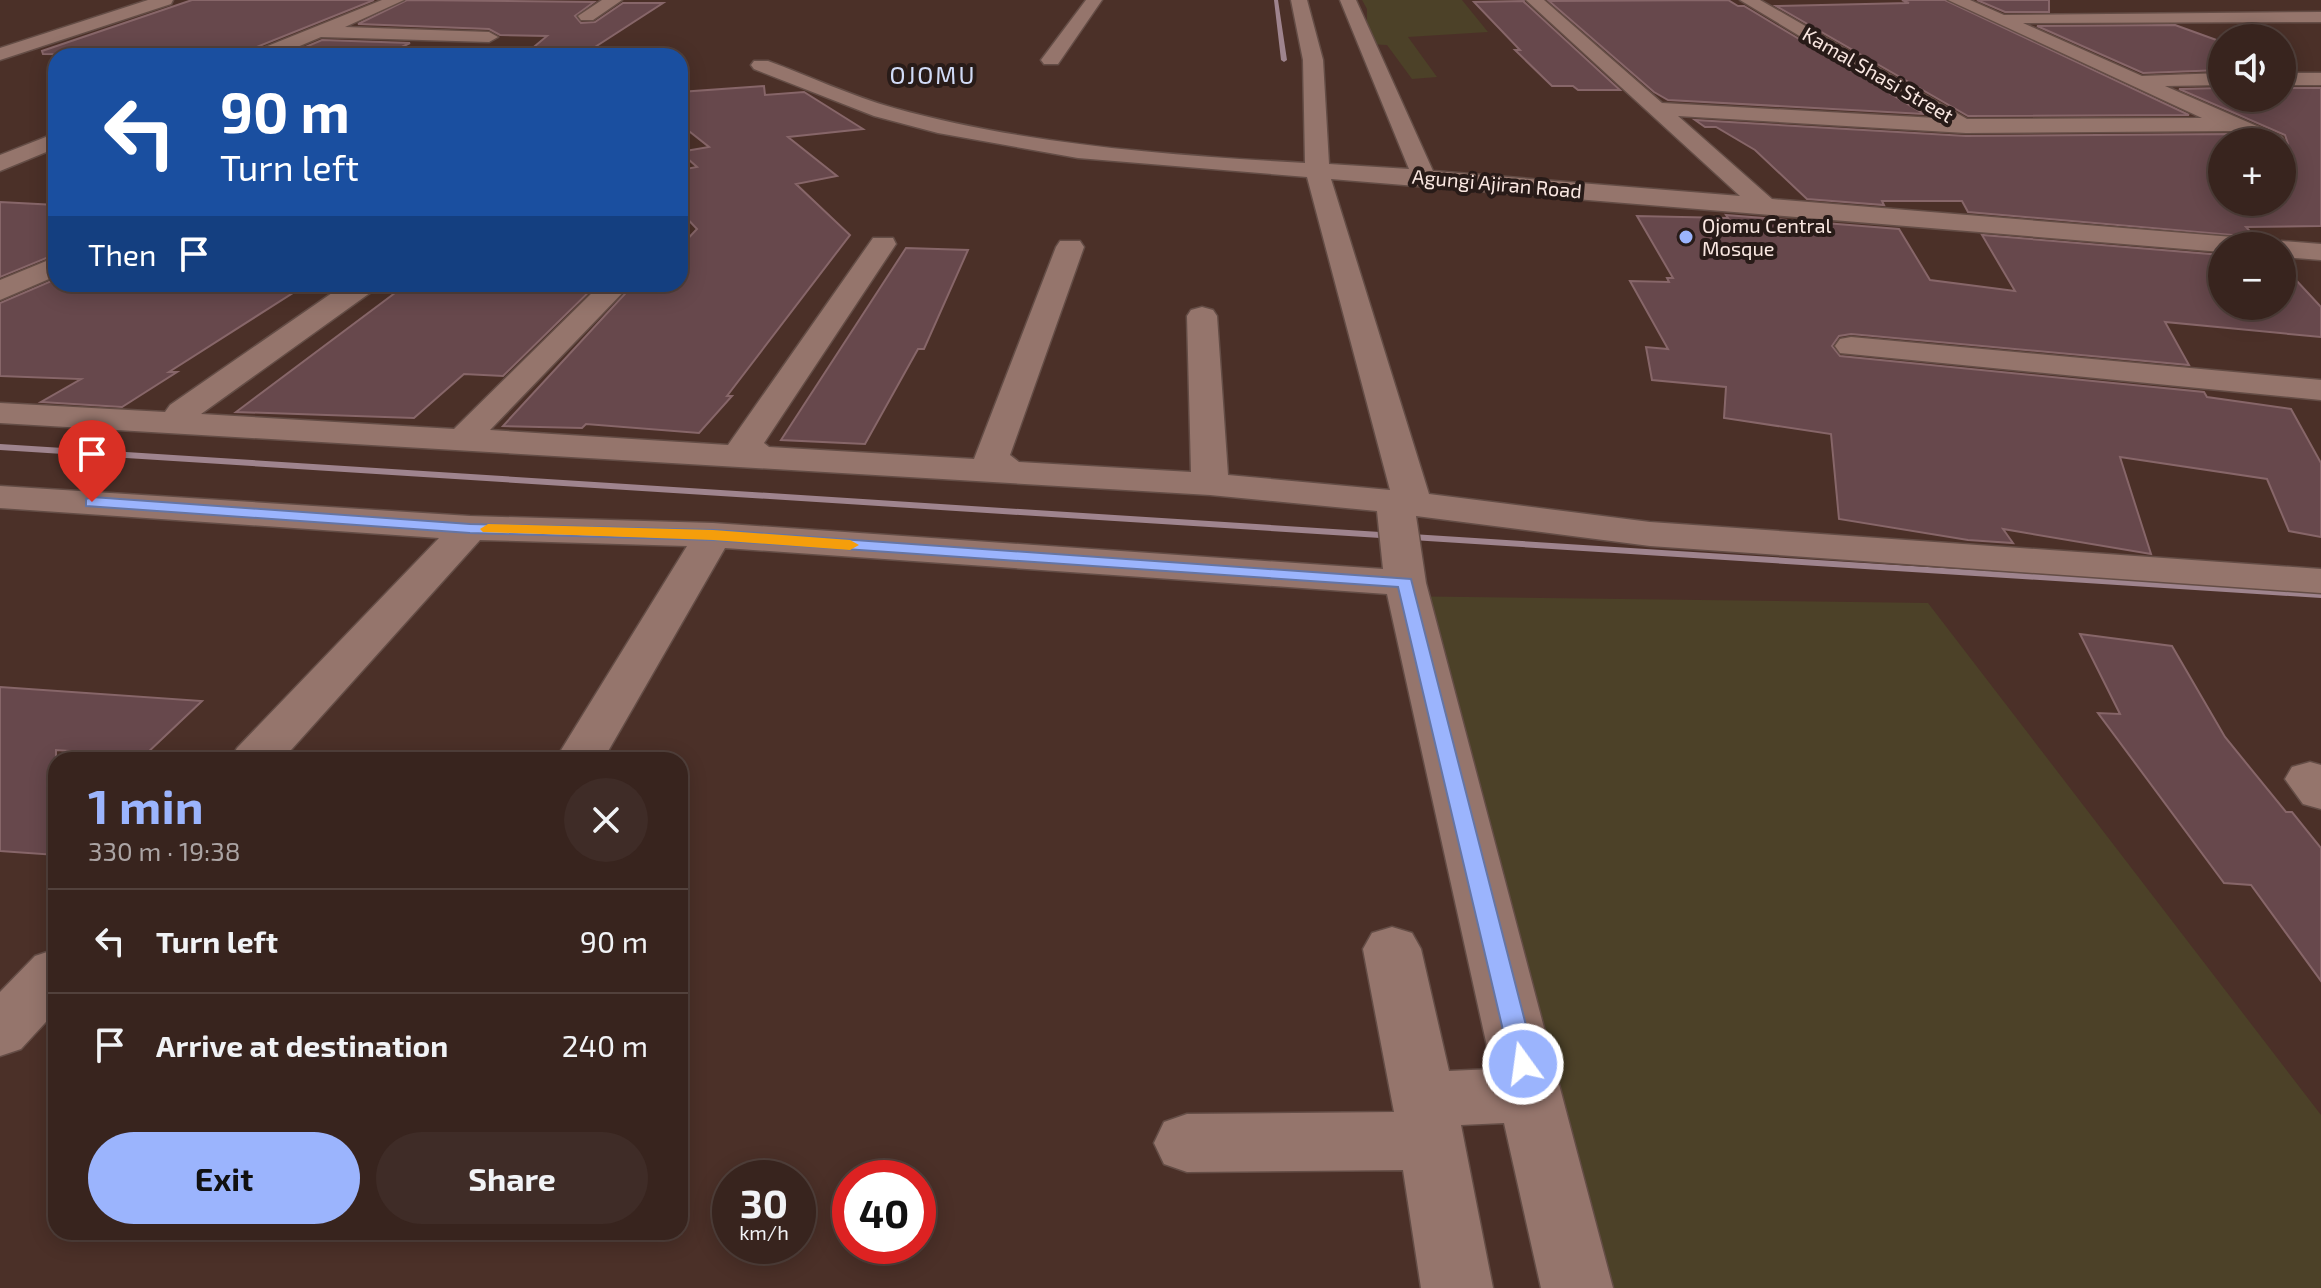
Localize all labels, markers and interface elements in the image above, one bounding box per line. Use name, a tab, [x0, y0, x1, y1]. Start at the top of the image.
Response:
street label: Kamal Shasi Street	[1799, 21, 1959, 127]
map controls	[2208, 24, 2296, 320]
button: sound	[2208, 24, 2296, 112]
district label: OJOMU	[890, 60, 976, 89]
text: 90 m	[220, 77, 350, 144]
icon: left	[88, 80, 192, 184]
button: +	[2208, 128, 2296, 216]
text: Turn left	[220, 145, 359, 188]
street label: Agungi Ajiran Road	[1411, 164, 1583, 202]
place label: Ojomu Central Mosque	[1702, 213, 1831, 260]
marker: Ojomu Central Mosque	[1677, 228, 1695, 246]
icon: arrive	[172, 232, 216, 276]
button: −	[2208, 232, 2296, 320]
text: Then	[88, 236, 156, 272]
pin	[58, 420, 126, 502]
icon: arrive	[70, 432, 114, 476]
text: 1 min	[88, 776, 204, 834]
button: close	[564, 778, 648, 862]
text: 330 m · 19:38	[88, 835, 241, 866]
icon: left	[88, 919, 132, 963]
text: Turn left	[156, 923, 278, 959]
text: 90 m	[580, 923, 648, 959]
position arrow	[1481, 1022, 1565, 1106]
icon: arrive	[88, 1023, 132, 1067]
text: Arrive at destination	[156, 1027, 448, 1063]
text: 240 m	[562, 1027, 648, 1063]
button: Exit	[88, 1132, 360, 1224]
button: Share	[376, 1132, 648, 1224]
speed limit sign: 40	[832, 1160, 936, 1264]
text: 30	[740, 1178, 788, 1226]
text: km/h	[739, 1220, 789, 1244]

